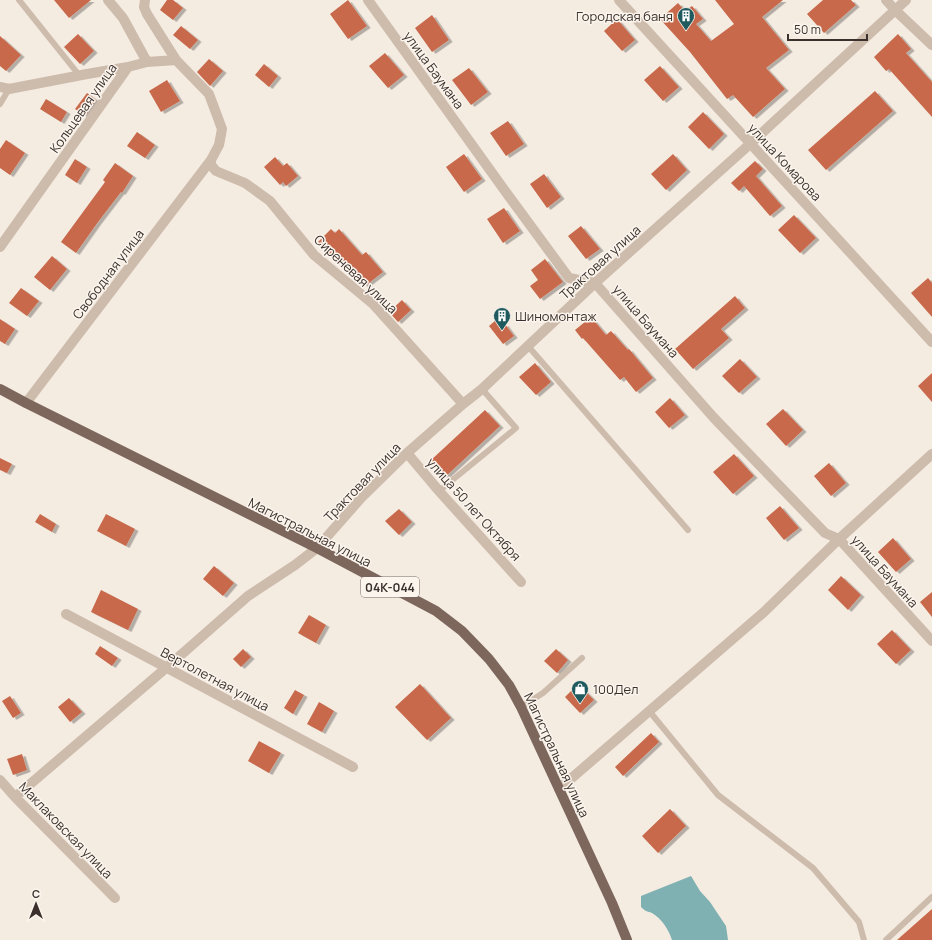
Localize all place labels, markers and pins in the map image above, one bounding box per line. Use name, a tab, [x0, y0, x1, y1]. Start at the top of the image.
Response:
building icon: Городская баня	[676, 6, 696, 31]
place label: Городская баня	[576, 7, 673, 25]
building icon: Шиномонтаж	[492, 306, 512, 331]
place label: Шиномонтаж	[515, 307, 597, 325]
shop icon: 100Дел	[570, 679, 590, 704]
place label: 100Дел	[593, 680, 639, 698]

